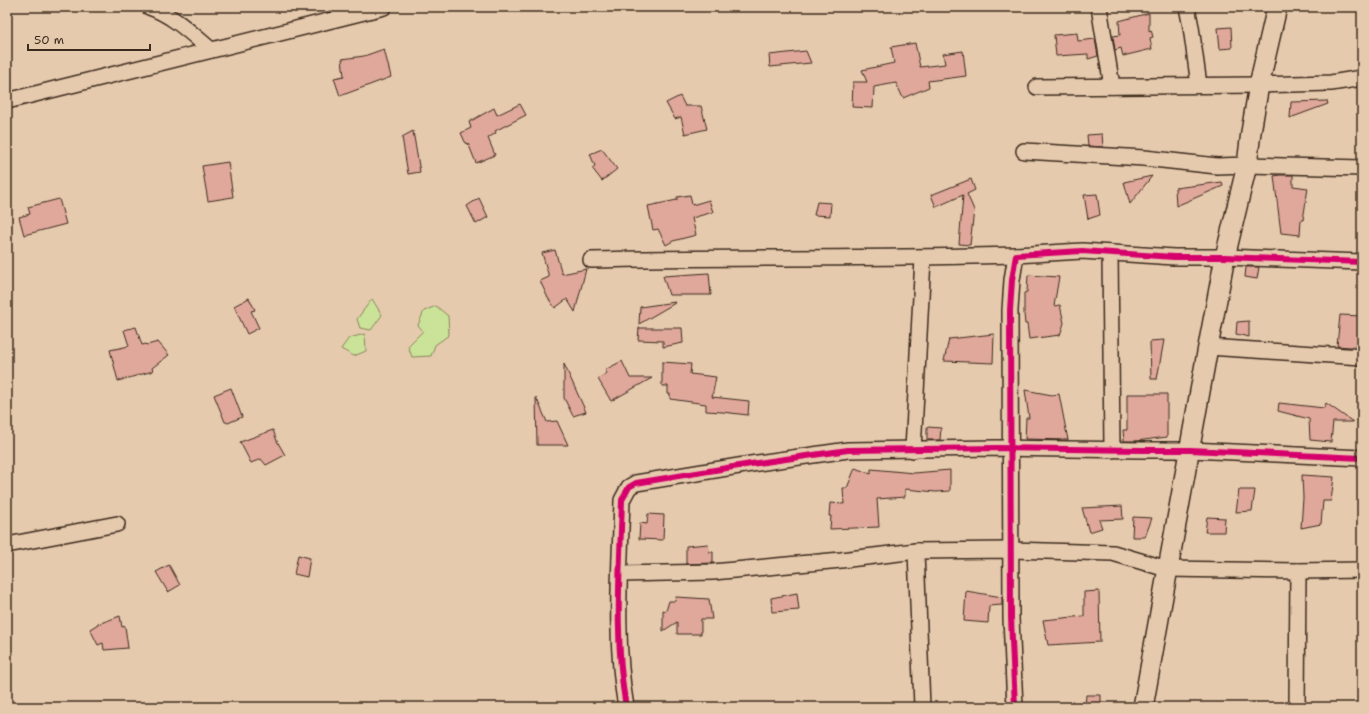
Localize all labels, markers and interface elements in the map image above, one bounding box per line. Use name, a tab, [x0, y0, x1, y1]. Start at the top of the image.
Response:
scale bar	[28, 26, 150, 52]
text: 50 m	[34, 32, 64, 48]

